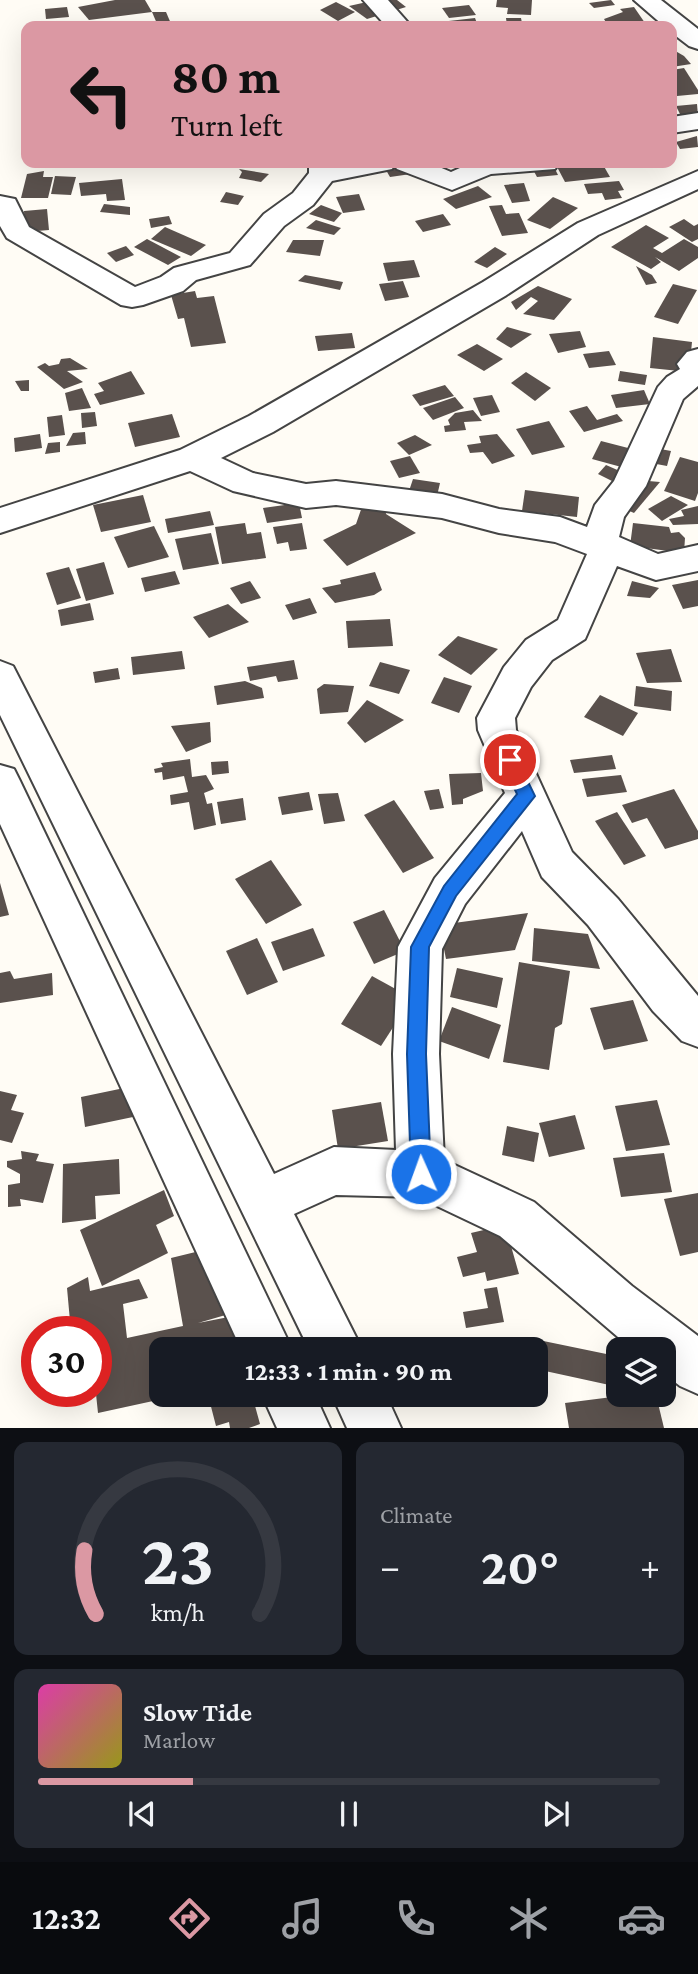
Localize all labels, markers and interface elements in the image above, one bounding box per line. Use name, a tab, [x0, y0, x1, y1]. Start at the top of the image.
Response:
icon: left	[56, 49, 147, 140]
text: 80 m	[171, 49, 280, 104]
text: Turn left	[171, 107, 282, 143]
pin	[480, 730, 540, 790]
icon: arrive	[491, 741, 529, 779]
position arrow	[384, 1137, 458, 1211]
speed limit sign: 30	[21, 1316, 112, 1407]
map controls	[606, 1337, 676, 1407]
button: layers	[606, 1337, 676, 1407]
text: 12:33 · 1 min · 90 m	[245, 1357, 452, 1386]
text: Climate	[380, 1502, 452, 1528]
text: 23	[142, 1520, 214, 1601]
text: 20°	[481, 1537, 559, 1595]
text: −	[380, 1545, 400, 1587]
text: +	[640, 1545, 660, 1587]
text: km/h	[151, 1599, 205, 1626]
text: Slow Tide	[143, 1698, 252, 1727]
text: Marlow	[143, 1727, 215, 1753]
icon: previous	[123, 1795, 161, 1833]
icon: pause	[330, 1795, 368, 1833]
icon: next	[537, 1795, 575, 1833]
icon: directions	[165, 1894, 214, 1943]
icon: music	[278, 1894, 327, 1943]
icon: phone	[391, 1894, 440, 1943]
icon: climate	[504, 1894, 553, 1943]
icon: car	[617, 1894, 666, 1943]
text: 12:32	[32, 1900, 101, 1936]

